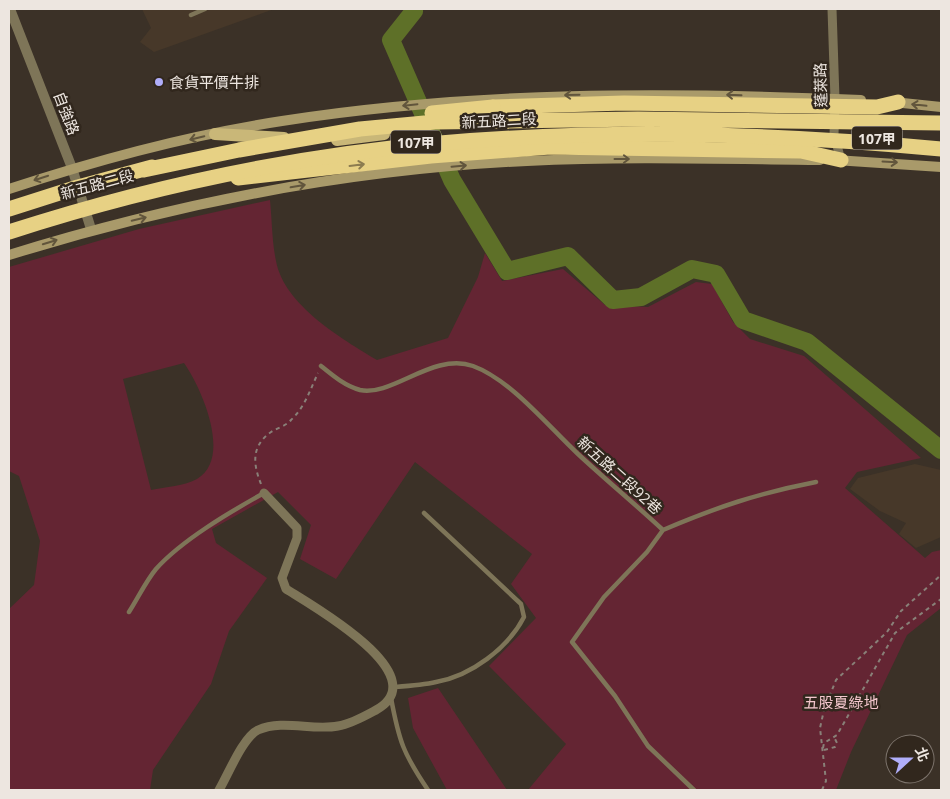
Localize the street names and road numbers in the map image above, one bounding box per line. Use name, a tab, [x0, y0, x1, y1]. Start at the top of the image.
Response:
street label: 蓬萊路	[810, 62, 830, 108]
street label: 自強路	[50, 88, 84, 138]
street label: 新五路二段	[461, 108, 537, 132]
road number: 107甲	[852, 126, 902, 150]
road number: 107甲	[391, 130, 441, 154]
street label: 新五路二段	[58, 165, 136, 203]
street label: 新五路二段92巷	[573, 432, 667, 518]

